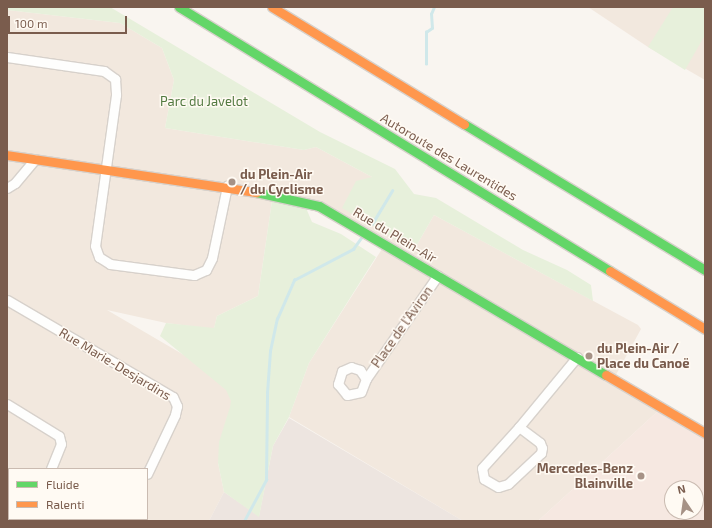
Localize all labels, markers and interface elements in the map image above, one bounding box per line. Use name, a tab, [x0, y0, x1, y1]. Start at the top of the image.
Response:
scale bar	[10, 8, 129, 34]
text: 100 m	[15, 16, 47, 30]
park label: Parc du Javelot	[160, 93, 248, 109]
street label: Autoroute des Laurentides	[378, 110, 520, 204]
place label: du Plein-Air / du Cyclisme	[240, 167, 323, 198]
marker: du Plein-Air / du Cyclisme	[227, 177, 237, 187]
street label: Rue du Plein-Air	[350, 204, 440, 266]
street label: Place de l'Aviron	[368, 283, 436, 371]
street label: Rue Marie-Desjardins	[56, 324, 174, 404]
place label: du Plein-Air / Place du Canoë	[597, 341, 690, 372]
marker: du Plein-Air / Place du Canoë	[584, 351, 594, 361]
place label: Mercedes-Benz Blainville	[537, 461, 633, 492]
legend	[8, 468, 148, 520]
marker: Mercedes-Benz Blainville	[636, 471, 646, 481]
text: Fluide	[46, 477, 79, 491]
north arrow	[664, 480, 704, 520]
text: N	[676, 482, 687, 496]
text: Ralenti	[46, 497, 85, 511]

